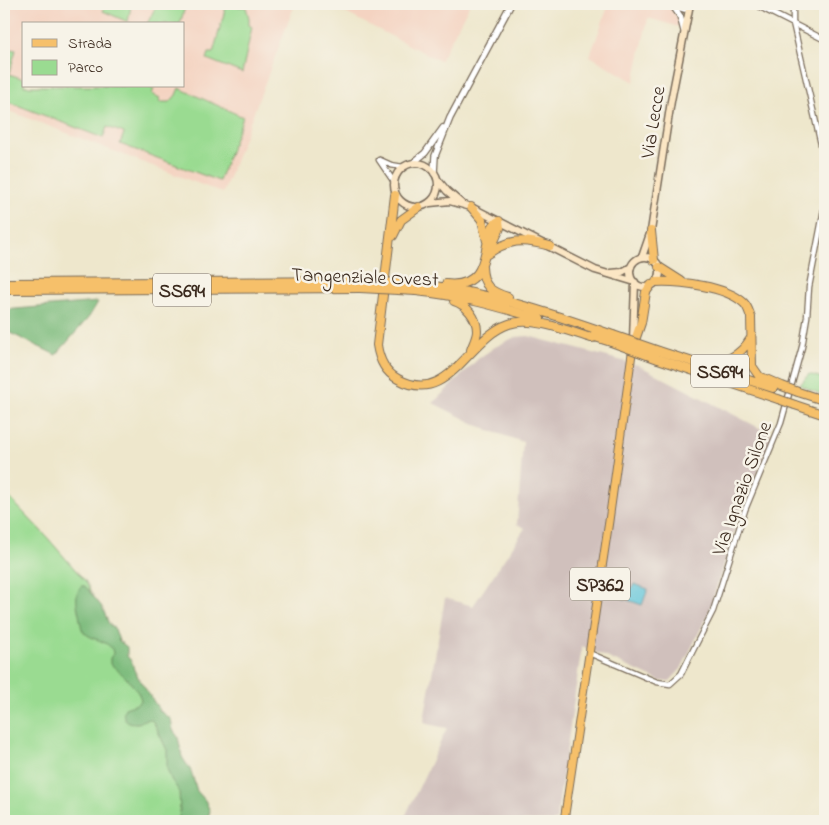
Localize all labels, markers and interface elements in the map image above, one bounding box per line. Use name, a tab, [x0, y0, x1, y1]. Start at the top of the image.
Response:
legend	[22, 22, 185, 88]
text: Strada	[68, 33, 112, 55]
text: Parco	[68, 57, 103, 79]
street label: Via Lecce	[634, 84, 674, 162]
street label: Tangenziale Ovest	[291, 261, 439, 297]
road number: SS694	[153, 274, 211, 306]
road number: SS694	[691, 354, 749, 388]
street label: Via Ignazio Silone	[705, 418, 782, 561]
road number: SP362	[570, 568, 630, 600]

